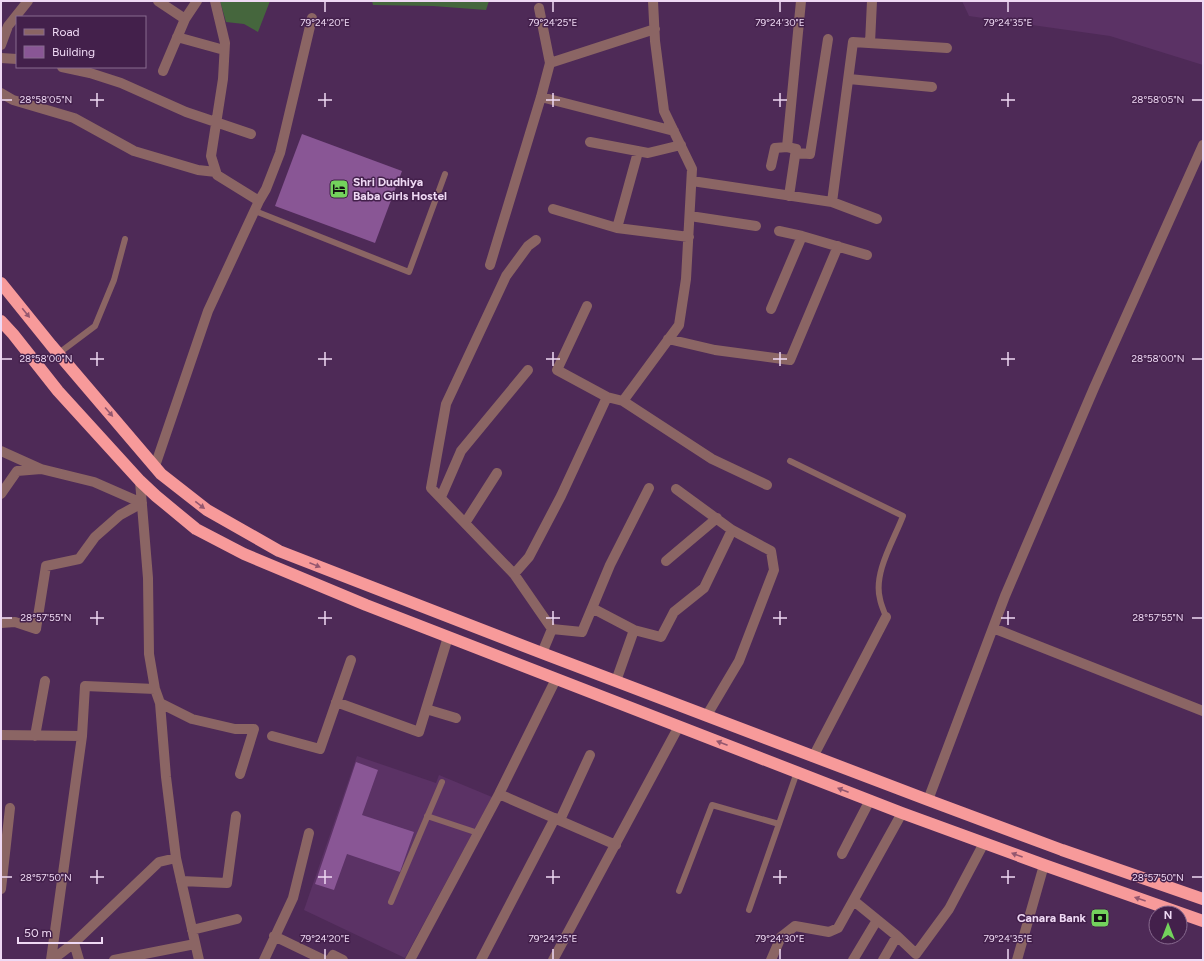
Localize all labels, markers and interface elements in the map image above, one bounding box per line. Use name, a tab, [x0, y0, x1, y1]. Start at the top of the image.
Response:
legend	[16, 16, 146, 68]
text: 79°24'20"E	[300, 16, 350, 29]
text: 79°24'25"E	[529, 16, 578, 29]
text: 79°24'30"E	[755, 16, 805, 29]
text: 79°24'35"E	[984, 16, 1032, 29]
text: Road	[52, 25, 80, 39]
text: Building	[52, 45, 95, 59]
text: 28°58'05"N	[20, 93, 72, 106]
text: 28°58'05"N	[1132, 93, 1184, 106]
place label: Shri Dudhiya Baba Girls Hostel	[353, 175, 447, 203]
hotel icon: Shri Dudhiya Baba Girls Hostel	[328, 178, 350, 200]
one-way arrow	[21, 307, 30, 318]
text: 28°58'00"N	[19, 352, 73, 365]
text: 28°58'00"N	[1131, 352, 1185, 365]
one-way arrow	[105, 407, 114, 418]
one-way arrow	[194, 500, 205, 509]
one-way arrow	[309, 562, 321, 568]
text: 28°57'55"N	[21, 611, 71, 624]
text: 28°57'55"N	[1133, 611, 1183, 624]
one-way arrow	[715, 739, 727, 745]
one-way arrow	[837, 786, 849, 792]
one-way arrow	[1011, 852, 1023, 858]
text: 28°57'50"N	[20, 871, 72, 884]
text: 28°57'50"N	[1132, 871, 1184, 884]
one-way arrow	[1133, 895, 1145, 901]
north arrow	[1148, 905, 1188, 945]
bank icon: Canara Bank	[1089, 907, 1111, 929]
text: N	[1164, 909, 1172, 922]
place label: Canara Bank	[1017, 911, 1087, 925]
scale bar	[18, 919, 102, 945]
text: 50 m	[24, 926, 52, 940]
text: 79°24'20"E	[300, 932, 350, 945]
text: 79°24'25"E	[529, 932, 578, 945]
text: 79°24'30"E	[755, 932, 805, 945]
text: 79°24'35"E	[984, 932, 1032, 945]

